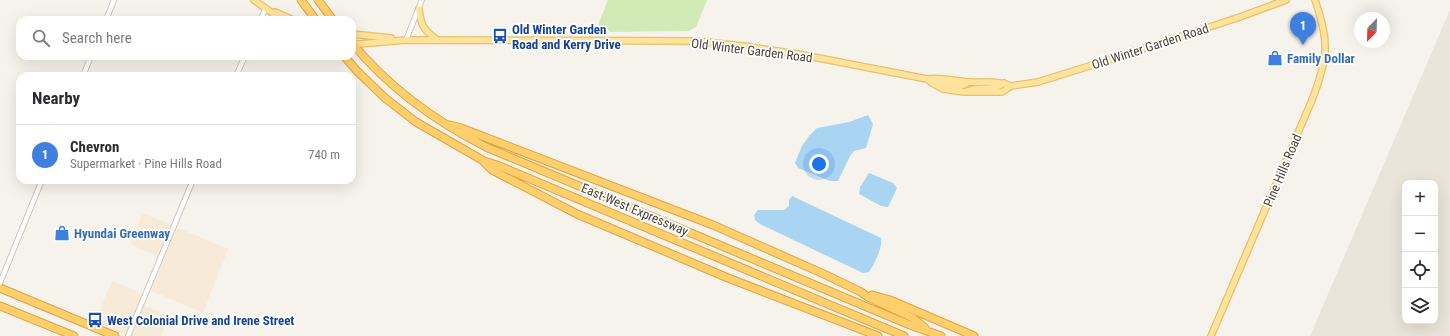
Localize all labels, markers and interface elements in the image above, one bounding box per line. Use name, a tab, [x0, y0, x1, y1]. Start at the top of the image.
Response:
pin: 1	[1290, 12, 1316, 45]
north arrow	[1354, 12, 1390, 48]
search box	[16, 16, 356, 60]
street label: Old Winter Garden Road	[1090, 20, 1210, 72]
place label: Old Winter Garden Road and Kerry Drive	[512, 22, 621, 52]
icon: search	[30, 27, 52, 49]
bus stop icon: Old Winter Garden Road and Kerry Drive	[491, 27, 509, 45]
text: Search here	[62, 29, 132, 47]
street label: Old Winter Garden Road	[690, 36, 813, 65]
shop icon: Family Dollar	[1266, 49, 1284, 67]
place label: Family Dollar	[1287, 51, 1356, 66]
text: Nearby	[32, 88, 80, 108]
street label: Pine Hills Road	[1260, 132, 1305, 209]
text: Chevron	[70, 138, 119, 156]
text: 1	[42, 147, 48, 162]
text: 740 m	[308, 147, 340, 162]
your location	[809, 154, 829, 174]
text: Supermarket · Pine Hills Road	[70, 156, 222, 171]
street label: East-West Expressway	[579, 180, 691, 239]
map controls	[1402, 180, 1438, 324]
button: +	[1402, 180, 1438, 216]
button: −	[1402, 216, 1438, 252]
shop icon: Hyundai Greenway	[53, 224, 71, 242]
place label: Hyundai Greenway	[74, 226, 170, 241]
button: locate	[1402, 252, 1438, 288]
button: layers	[1402, 288, 1438, 324]
bus stop icon: West Colonial Drive and Irene Street	[86, 311, 104, 329]
place label: West Colonial Drive and Irene Street	[107, 313, 294, 328]

